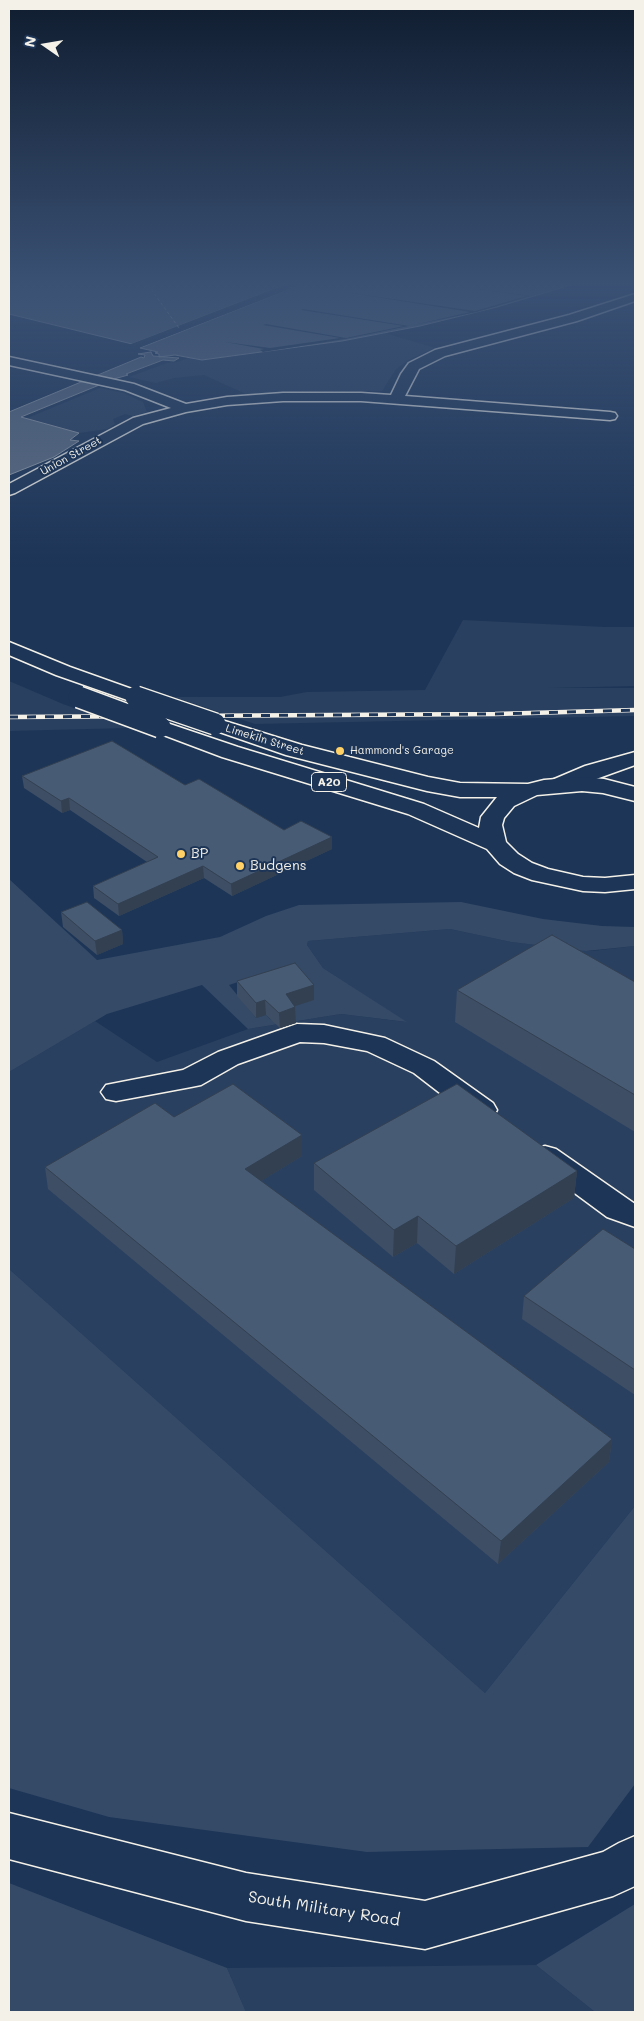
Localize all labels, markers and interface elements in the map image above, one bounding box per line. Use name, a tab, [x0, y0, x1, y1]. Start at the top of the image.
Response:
north arrow	[20, 20, 70, 70]
text: N	[19, 34, 40, 49]
street label: Union Street	[38, 434, 104, 478]
street label: Limekiln Street	[224, 722, 306, 758]
place label: Hammond's Garage	[350, 744, 454, 758]
marker: Hammond's Garage	[334, 745, 346, 757]
road number: A20	[312, 772, 346, 792]
place label: BP	[191, 846, 208, 862]
marker: BP	[175, 848, 187, 860]
place label: Budgens	[250, 858, 307, 874]
marker: Budgens	[234, 860, 246, 872]
street label: South Military Road	[247, 1888, 401, 1930]

